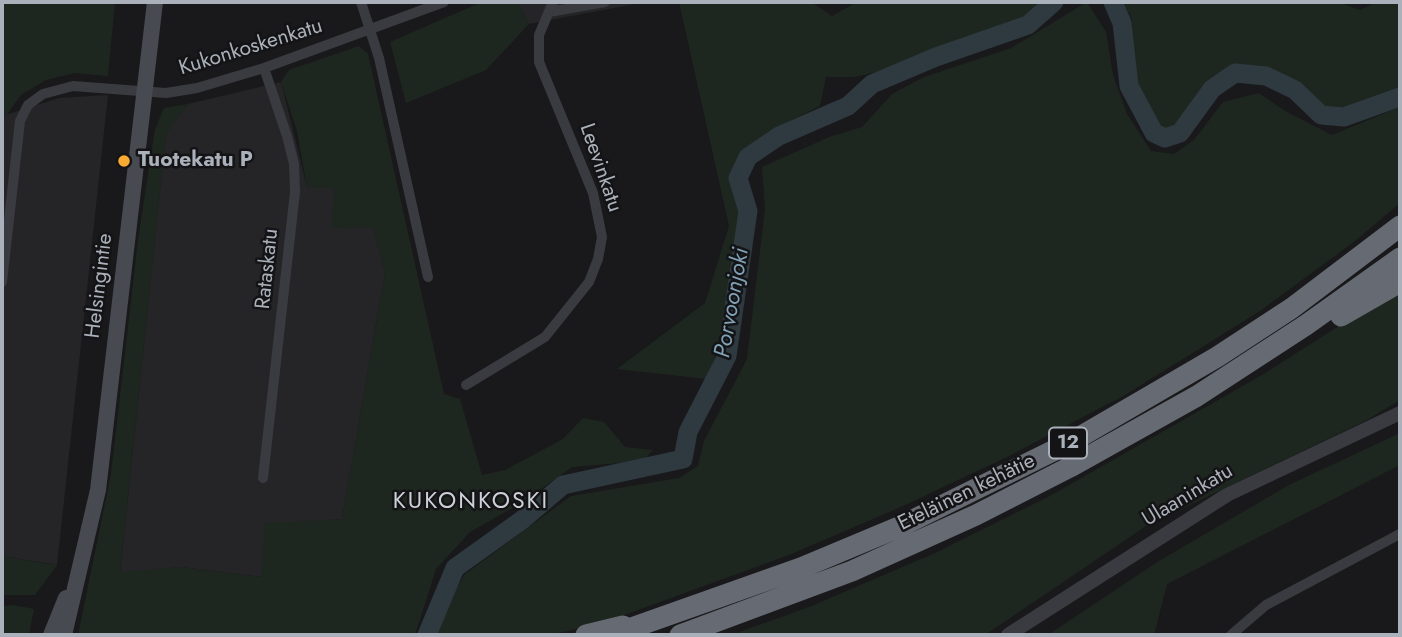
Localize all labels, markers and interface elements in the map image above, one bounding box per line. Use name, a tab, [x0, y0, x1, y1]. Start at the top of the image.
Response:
street label: Kukonkoskenkatu	[176, 14, 326, 82]
street label: Leevinkatu	[573, 120, 627, 216]
place label: Tuotekatu P	[138, 148, 253, 174]
marker: Tuotekatu P	[116, 153, 132, 169]
street label: Rataskatu	[251, 227, 285, 311]
street label: Helsingintie	[81, 232, 119, 340]
water label: Porvoonjoki	[710, 246, 756, 360]
road number: 12	[1049, 428, 1087, 458]
street label: Eteläinen kehätie	[894, 449, 1040, 537]
street label: Ulaaninkatu	[1138, 459, 1238, 533]
district label: KUKONKOSKI	[394, 488, 548, 516]

